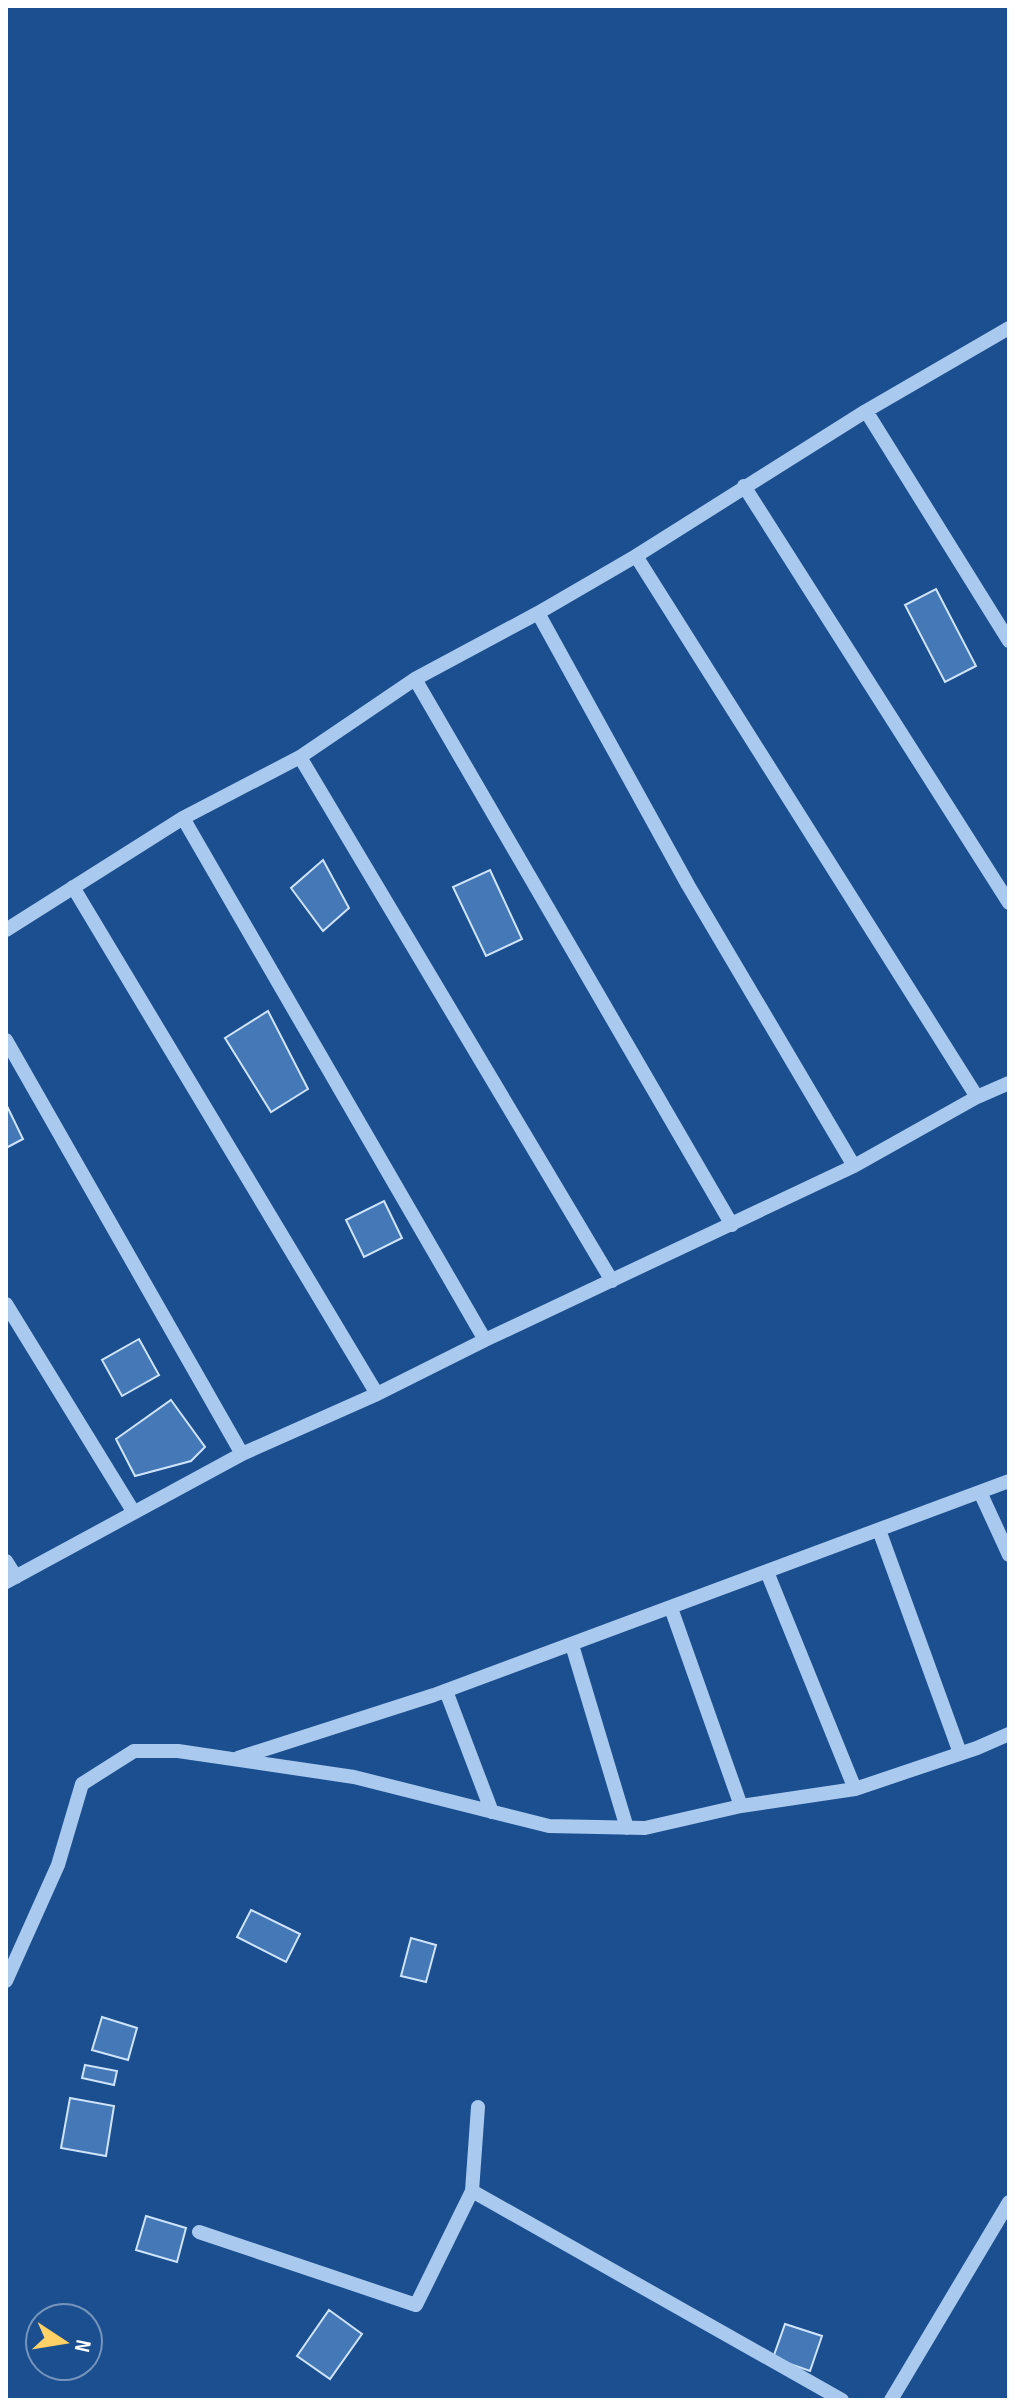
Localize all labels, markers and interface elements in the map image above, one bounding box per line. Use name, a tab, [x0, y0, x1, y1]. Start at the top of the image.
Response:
north arrow	[24, 2302, 104, 2382]
text: N	[68, 2337, 97, 2354]

